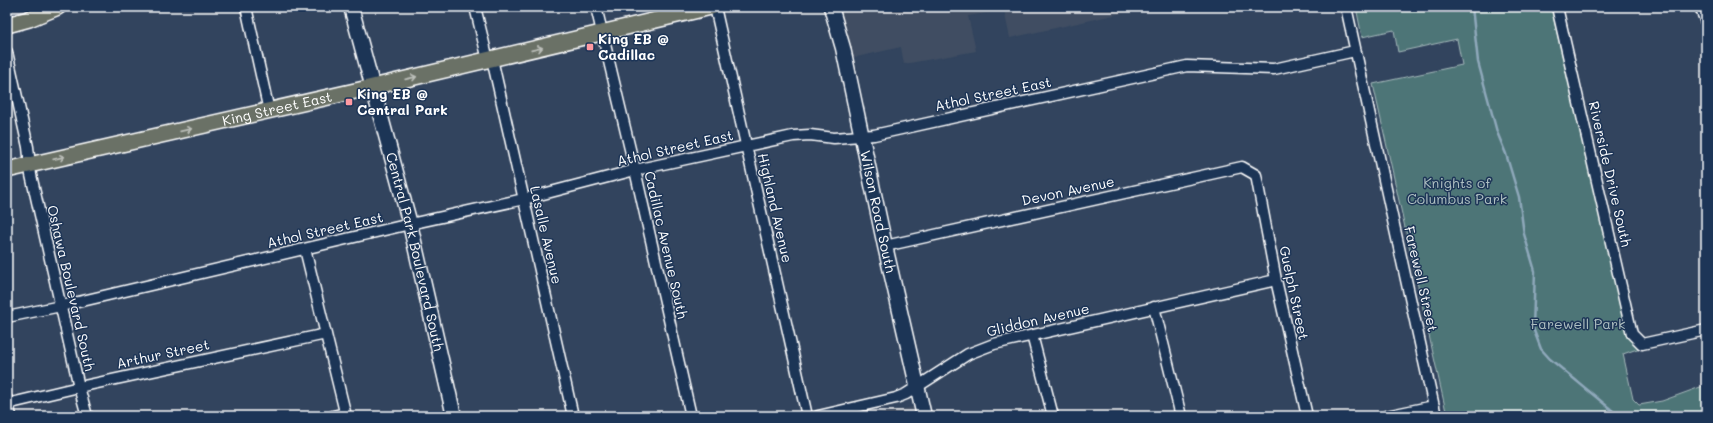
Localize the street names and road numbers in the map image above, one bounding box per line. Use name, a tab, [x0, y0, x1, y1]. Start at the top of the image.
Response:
street label: Athol Street East	[933, 72, 1053, 115]
street label: King Street East	[220, 87, 334, 130]
street label: Riverside Drive South	[1584, 99, 1637, 249]
street label: Athol Street East	[615, 125, 735, 170]
street label: Wilson Road South	[856, 149, 901, 275]
street label: Central Park Boulevard South	[382, 150, 449, 353]
street label: Highland Avenue	[754, 151, 797, 265]
street label: Cadillac Avenue South	[640, 169, 693, 321]
street label: Devon Avenue	[1020, 171, 1116, 210]
street label: Lasalle Avenue	[526, 184, 567, 286]
street label: Oshawa Boulevard South	[43, 203, 100, 373]
street label: Athol Street East	[265, 207, 385, 252]
street label: Farewell Street	[1400, 224, 1443, 334]
street label: Guelph Street	[1275, 244, 1314, 342]
street label: Gliddon Avenue	[985, 298, 1091, 341]
street label: Arthur Street	[115, 334, 211, 373]

